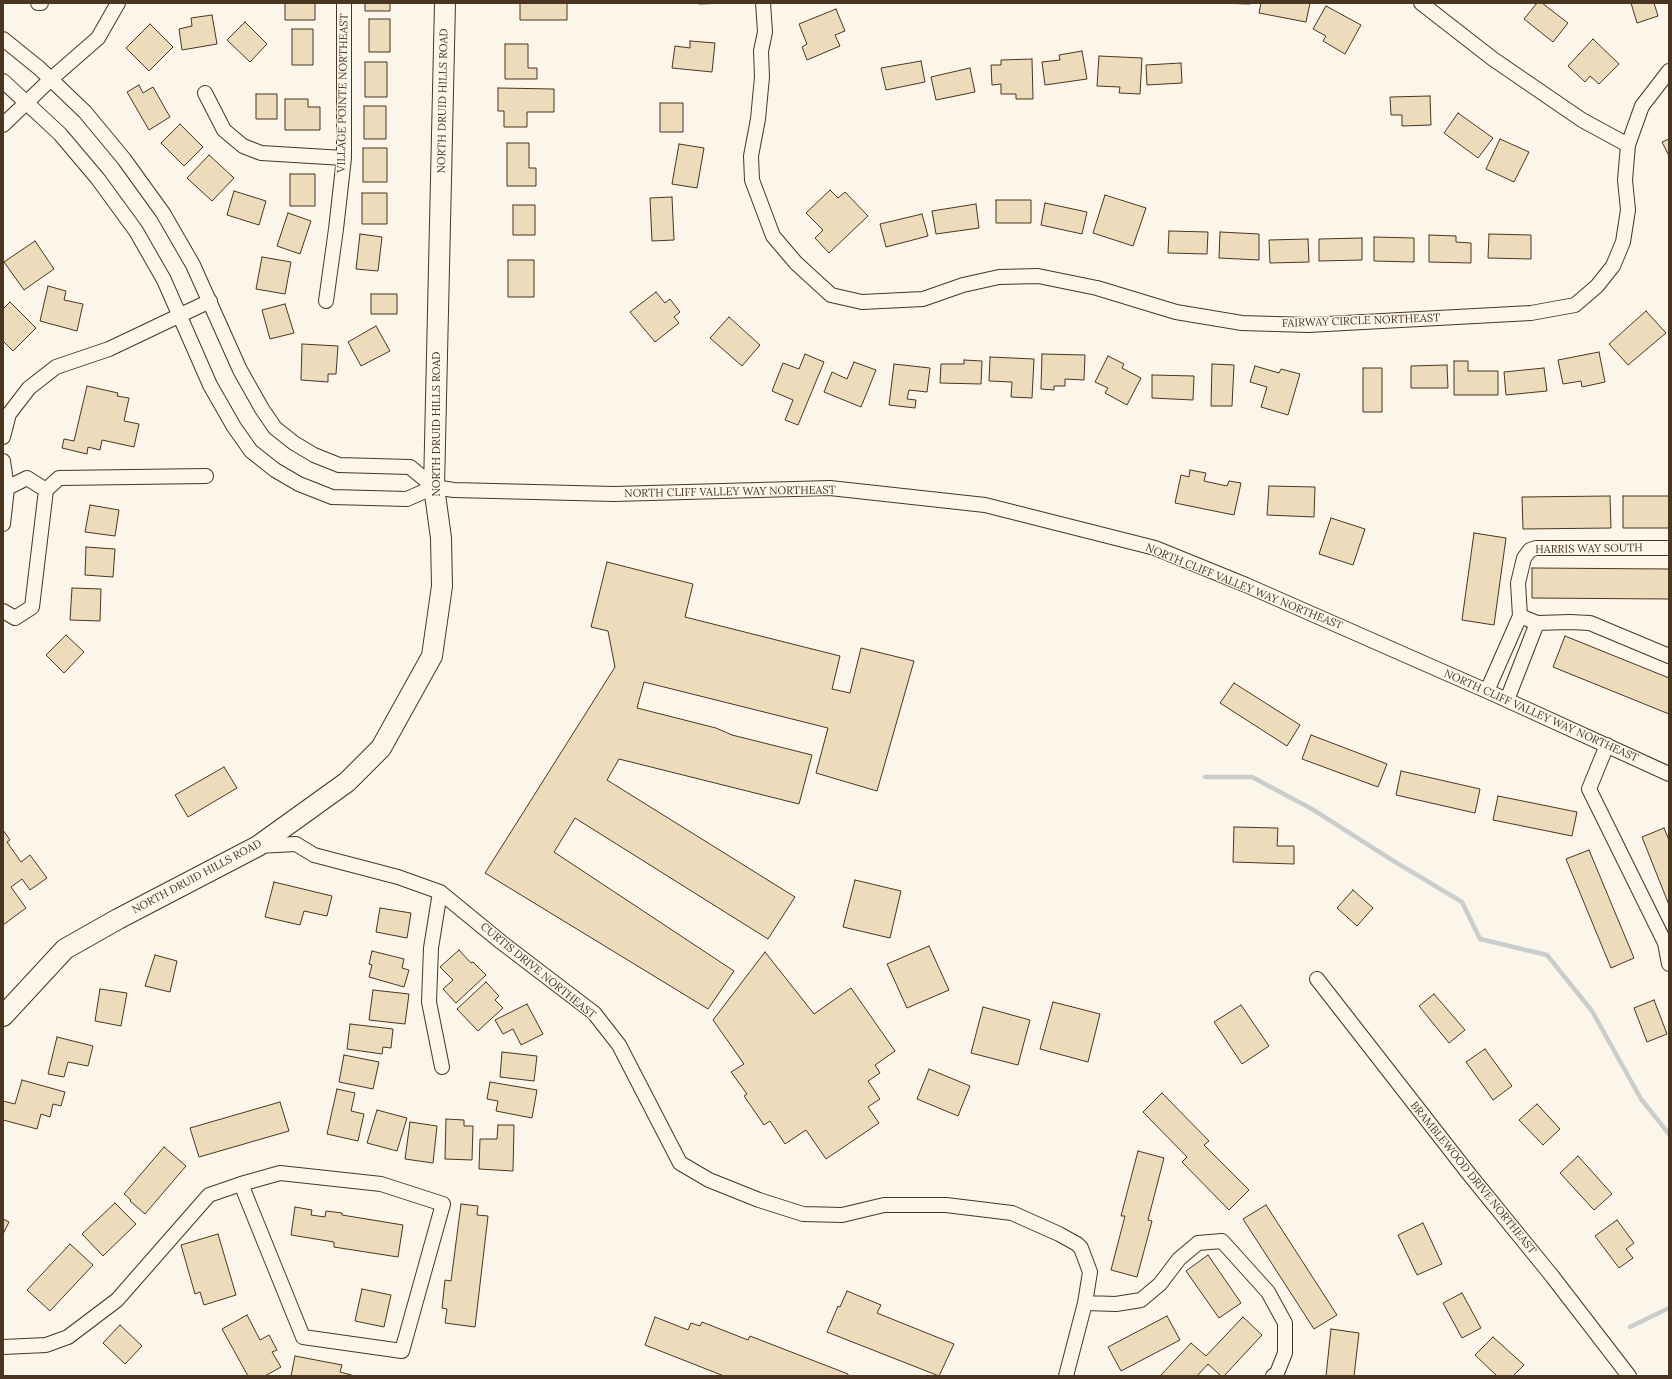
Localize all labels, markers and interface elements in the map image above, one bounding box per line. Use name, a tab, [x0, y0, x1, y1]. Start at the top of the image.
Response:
street label: VILLAGE POINTE NORTHEAST	[335, 13, 351, 173]
street label: NORTH DRUID HILLS ROAD	[435, 28, 451, 174]
street label: FAIRWAY CIRCLE NORTHEAST	[1282, 312, 1440, 330]
street label: NORTH DRUID HILLS ROAD	[430, 351, 444, 497]
street label: NORTH CLIFF VALLEY WAY NORTHEAST	[624, 484, 836, 500]
street label: NORTH CLIFF VALLEY WAY NORTHEAST	[1144, 541, 1344, 633]
street label: HARRIS WAY SOUTH	[1535, 541, 1643, 557]
street label: NORTH CLIFF VALLEY WAY NORTHEAST	[1442, 667, 1640, 765]
street label: NORTH DRUID HILLS ROAD	[130, 837, 264, 917]
street label: CURTIS DRIVE NORTHEAST	[478, 920, 598, 1022]
street label: BRAMBLEWOOD DRIVE NORTHEAST	[1407, 1099, 1539, 1257]

